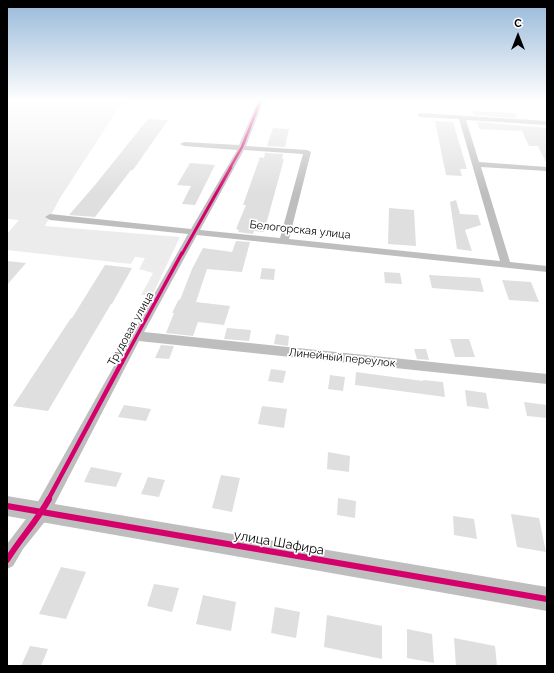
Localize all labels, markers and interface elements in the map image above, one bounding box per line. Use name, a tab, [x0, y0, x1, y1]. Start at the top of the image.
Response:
north arrow	[498, 16, 538, 56]
text: С	[514, 17, 522, 30]
street label: Белогорская улица	[249, 218, 351, 242]
street label: Трудовая улица	[105, 290, 157, 368]
street label: Линейный переулок	[288, 346, 396, 370]
street label: улица Шафира	[233, 527, 325, 559]

